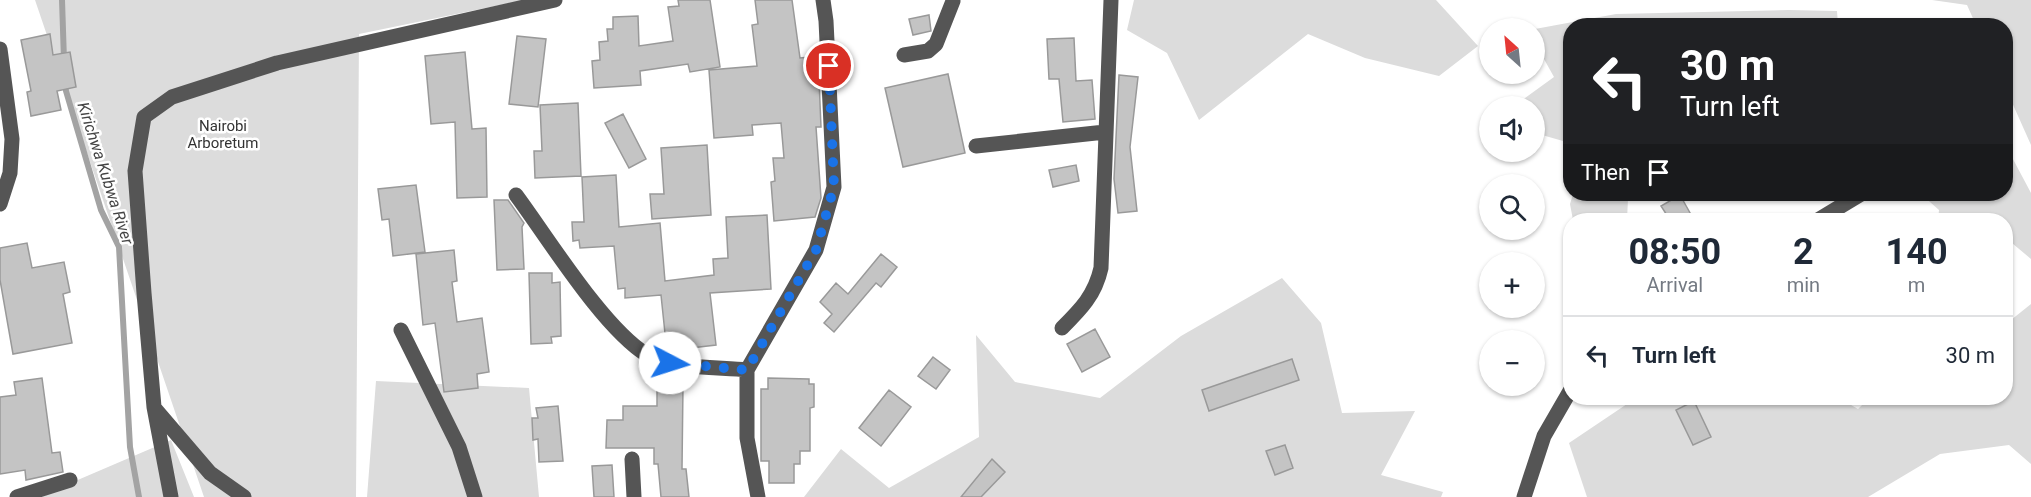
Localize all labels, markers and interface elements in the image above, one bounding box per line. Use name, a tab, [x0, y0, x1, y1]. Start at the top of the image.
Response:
north arrow	[1479, 18, 1545, 84]
map controls	[1479, 18, 1545, 396]
pin	[803, 40, 854, 91]
text: 30 m	[1680, 41, 1775, 90]
icon: left	[1581, 42, 1659, 120]
icon: arrive	[812, 49, 845, 82]
text: Turn left	[1680, 91, 1780, 123]
button: sound	[1479, 96, 1545, 162]
water label: Kirichwa Kubwa River	[74, 100, 138, 247]
park label: Nairobi Arboretum	[187, 117, 259, 152]
icon: arrive	[1642, 156, 1675, 189]
text: Then	[1581, 160, 1630, 185]
button: search	[1479, 174, 1545, 240]
text: 08:50	[1628, 231, 1721, 273]
text: 2	[1793, 231, 1814, 273]
text: 140	[1886, 231, 1948, 273]
button: +	[1479, 252, 1545, 318]
text: Arrival	[1646, 273, 1703, 297]
text: min	[1787, 273, 1820, 297]
text: m	[1908, 273, 1925, 297]
button: −	[1479, 330, 1545, 396]
position arrow	[638, 331, 702, 395]
icon: left	[1581, 339, 1614, 372]
text: Turn left	[1632, 343, 1716, 368]
text: 30 m	[1946, 343, 1995, 368]

